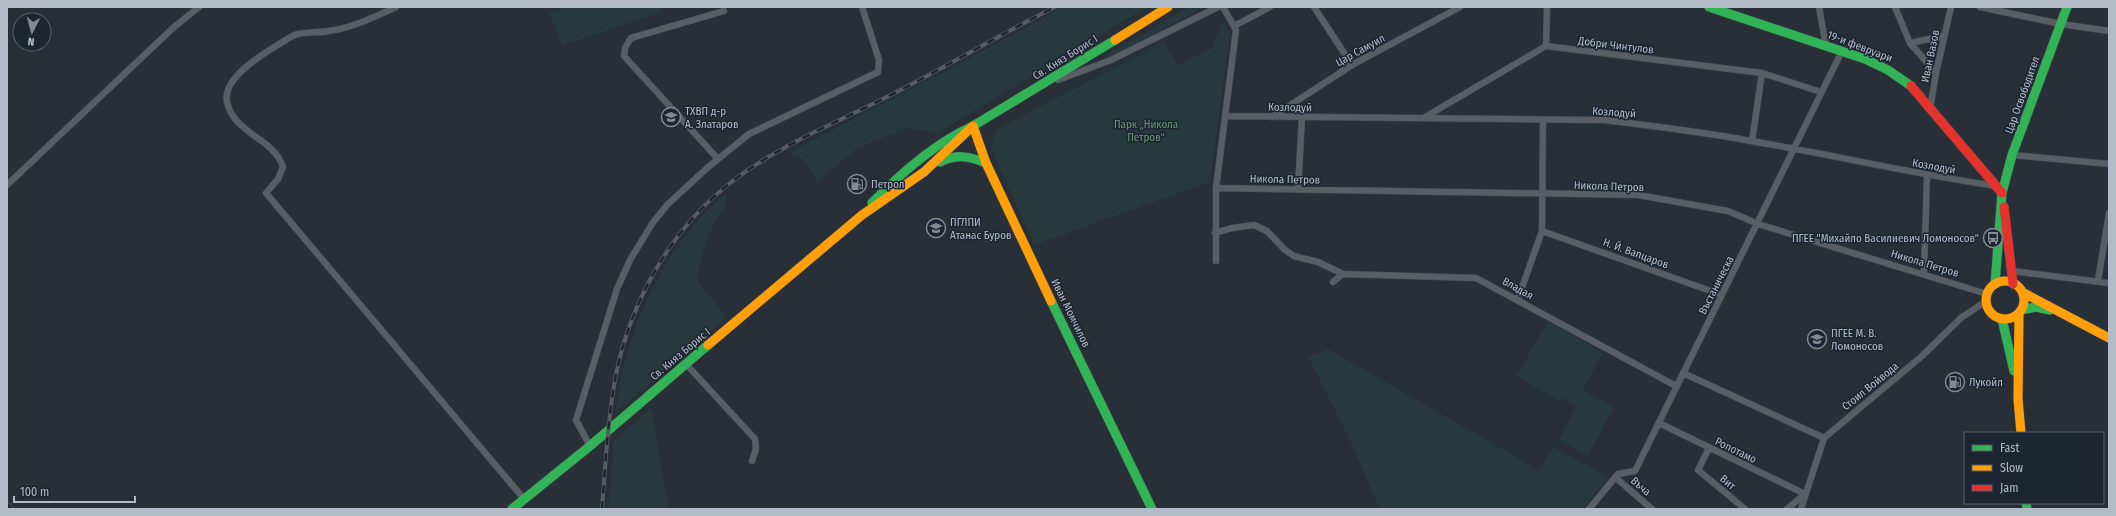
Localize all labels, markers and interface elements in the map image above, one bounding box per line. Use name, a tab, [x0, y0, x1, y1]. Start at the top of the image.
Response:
north arrow	[12, 12, 52, 52]
street label: 19-и февруари	[1825, 28, 1894, 65]
street label: Иван Вазов	[1919, 29, 1942, 84]
street label: Св. Княз Борис I	[1030, 32, 1100, 83]
street label: Цар Самуил	[1333, 32, 1387, 69]
street label: Добри Чинтулов	[1576, 34, 1654, 57]
text: N	[27, 35, 35, 48]
street label: Цар Освободител	[2002, 55, 2042, 136]
street label: Козлодуй	[1268, 101, 1312, 114]
street label: Козлодуй	[1592, 104, 1636, 121]
place label: ТХВП д-р А. Златаров	[685, 105, 738, 131]
school or university icon: ТХВП д-р А. Златаров	[660, 106, 682, 128]
park label: Парк „Никола Петров“	[1114, 118, 1178, 144]
street label: Козлодуй	[1911, 156, 1957, 177]
street label: Никола Петров	[1250, 172, 1320, 187]
fuel station icon: Петрол	[846, 173, 868, 195]
place label: Петрол	[871, 178, 904, 191]
street label: Никола Петров	[1574, 179, 1644, 194]
place label: ПГЛПИ Атанас Буров	[950, 216, 1012, 242]
school or university icon: ПГЛПИ Атанас Буров	[925, 217, 947, 239]
bus stop icon: ПГЕЕ "Михайло Василиевич Ломоносов"	[1982, 227, 2004, 249]
place label: ПГЕЕ "Михайло Василиевич Ломоносов"	[1792, 232, 1979, 245]
street label: Н. Й. Вапцаров	[1601, 236, 1670, 271]
street label: Никола Петров	[1889, 247, 1960, 280]
street label: Въстаническа	[1696, 254, 1737, 317]
street label: Владая	[1500, 275, 1536, 302]
street label: Иван Момчилов	[1048, 277, 1093, 350]
street label: Св. Княз Борис I	[648, 326, 713, 383]
place label: ПГЕЕ М. В. Ломоносов	[1831, 327, 1883, 353]
school or university icon: ПГЕЕ М. В. Ломоносов	[1806, 328, 1828, 350]
street label: Стоил Войвода	[1839, 360, 1901, 413]
fuel station icon: Лукойл	[1944, 371, 1966, 393]
place label: Лукойл	[1969, 376, 2003, 389]
legend	[1964, 432, 2104, 504]
street label: Ропотамо	[1713, 435, 1759, 466]
text: Fast	[2000, 441, 2019, 455]
text: Slow	[2000, 461, 2023, 475]
street label: Вит	[1717, 472, 1739, 493]
street label: Въча	[1628, 474, 1653, 499]
scale bar	[14, 478, 135, 504]
text: Jam	[2000, 481, 2018, 495]
text: 100 m	[20, 485, 49, 499]

